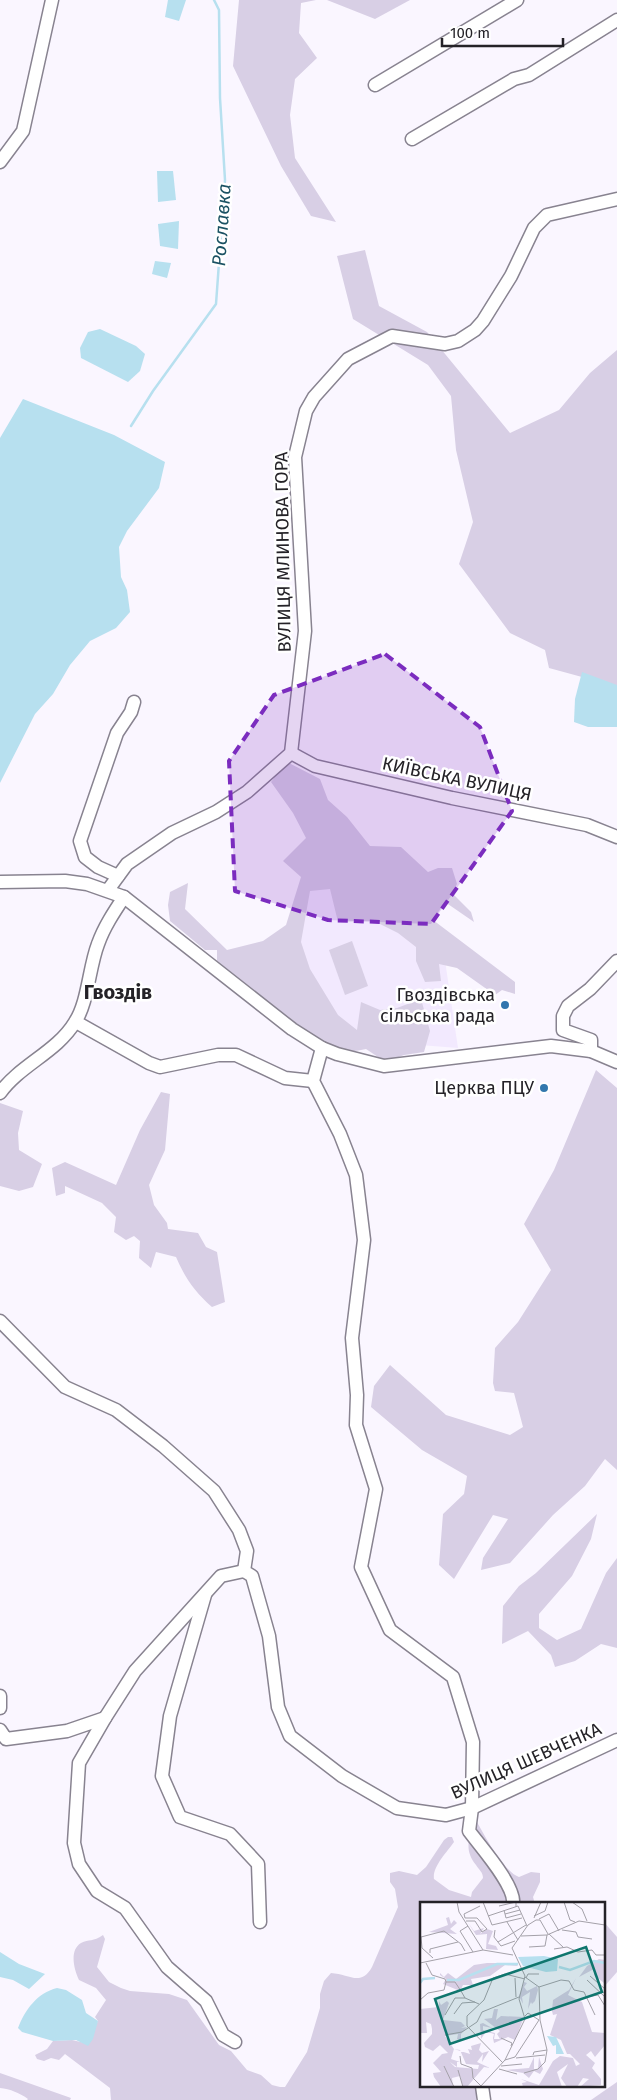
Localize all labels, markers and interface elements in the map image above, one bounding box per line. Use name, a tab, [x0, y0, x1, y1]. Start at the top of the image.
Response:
scale bar	[442, 15, 563, 47]
text: 100 m	[450, 24, 490, 42]
water label: Рославка	[207, 183, 236, 267]
street label: ВУЛИЦЯ МЛИНОВА ГОРА	[270, 451, 296, 652]
street label: КИЇВСЬКА ВУЛИЦЯ	[380, 752, 534, 806]
district label: Гвоздів	[84, 980, 152, 1004]
place label: Гвоздівська сільська рада	[380, 984, 495, 1027]
marker: Гвоздівська сільська рада	[499, 999, 511, 1011]
place label: Церква ПЦУ	[434, 1077, 534, 1099]
marker: Церква ПЦУ	[538, 1082, 550, 1094]
street label: ВУЛИЦЯ ШЕВЧЕНКА	[447, 1718, 605, 1804]
inset map	[420, 1902, 604, 2088]

